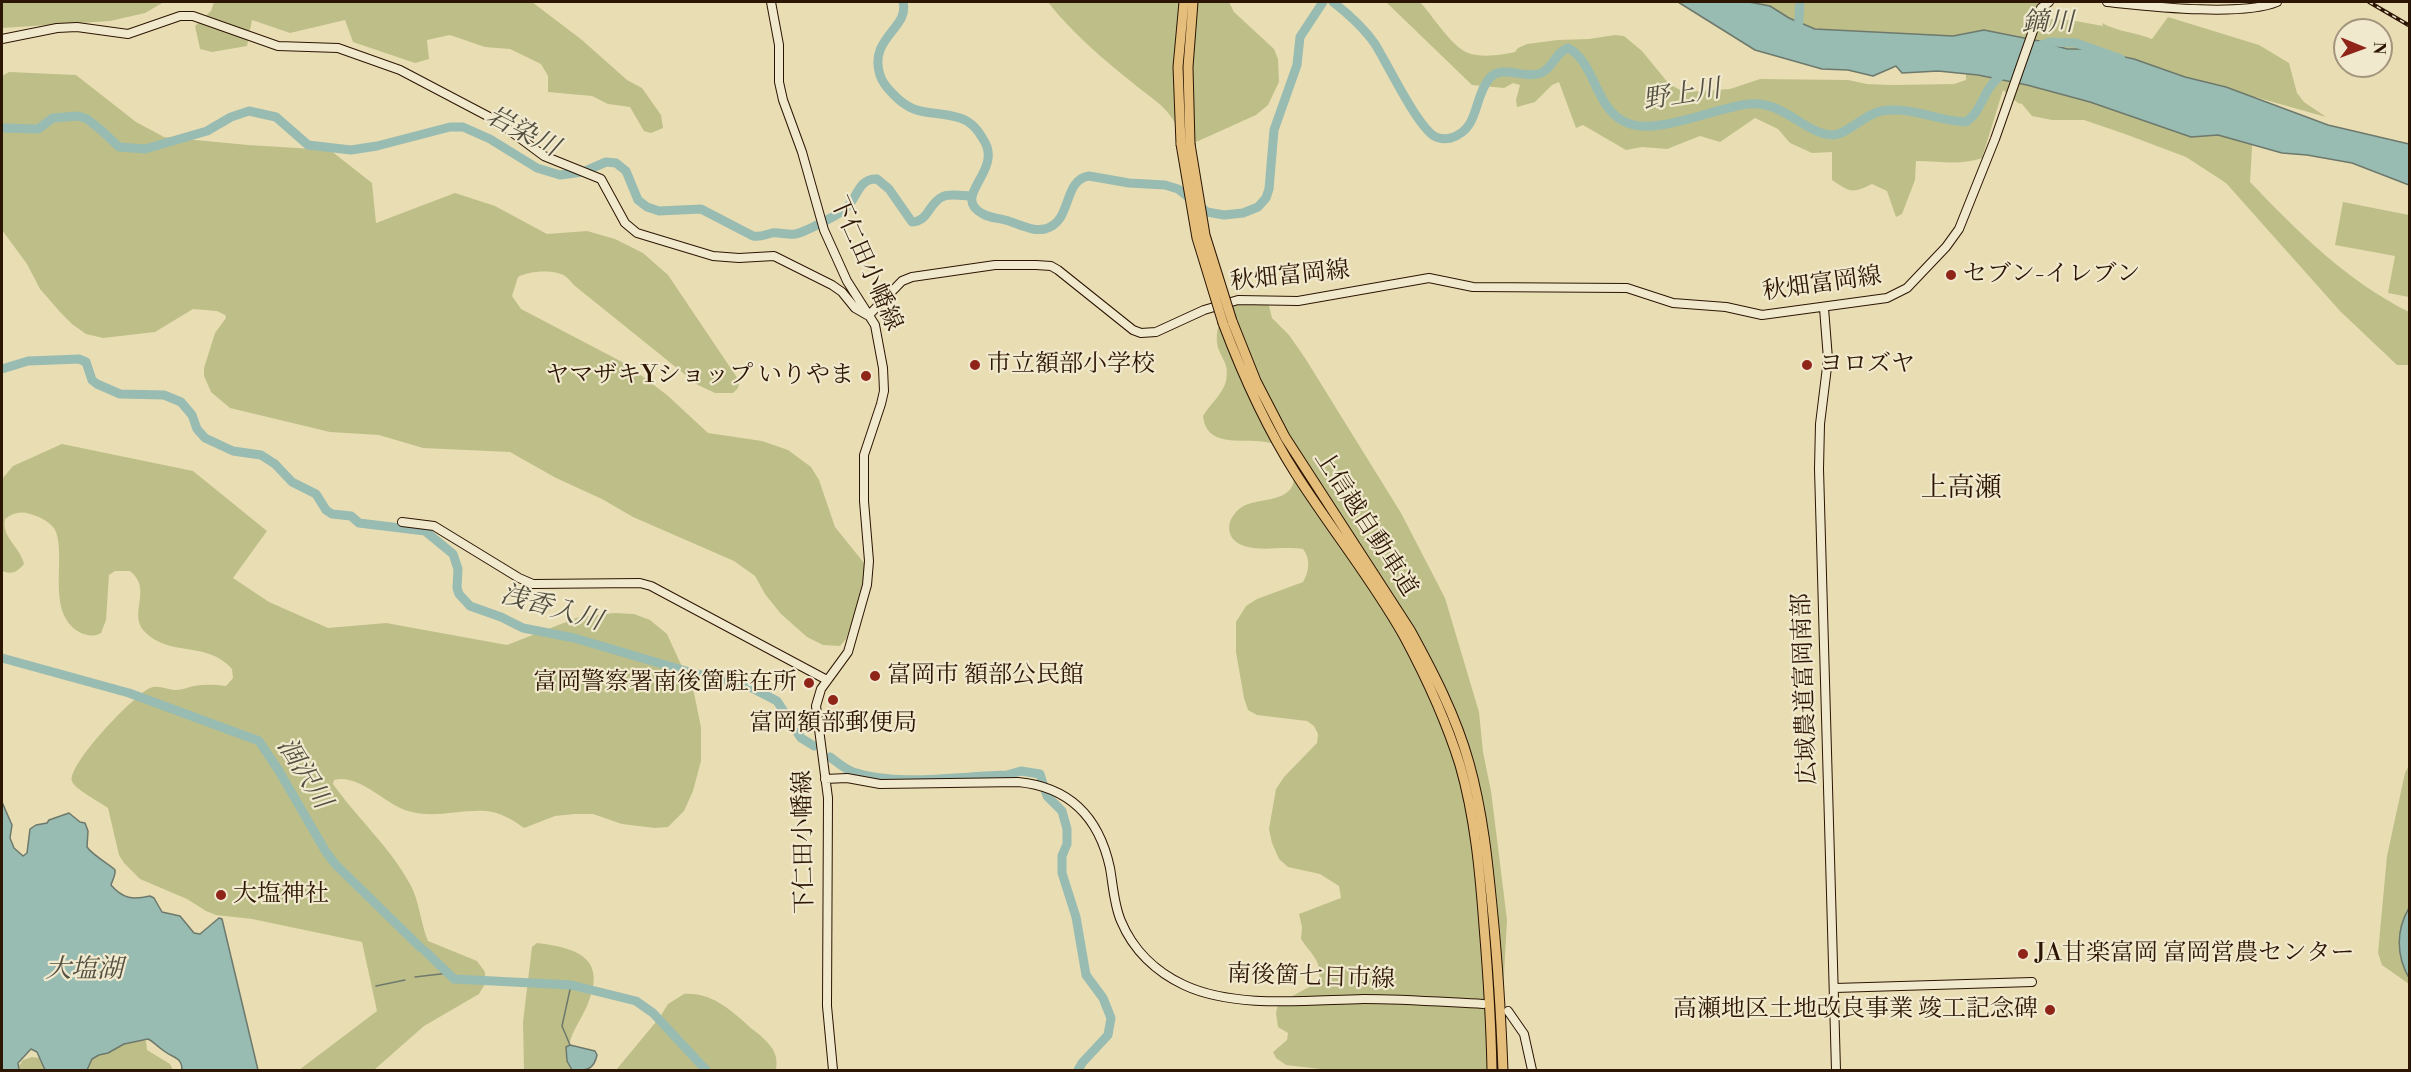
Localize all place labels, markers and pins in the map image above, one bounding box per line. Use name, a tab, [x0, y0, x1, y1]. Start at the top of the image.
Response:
place label: セブン-イレブン	[1963, 261, 2140, 289]
marker: セブン-イレブン	[1944, 268, 1958, 282]
place label: 市立額部小学校	[987, 351, 1155, 379]
place label: ヨロズヤ	[1819, 351, 1915, 379]
marker: 市立額部小学校	[968, 358, 982, 372]
marker: ヨロズヤ	[1800, 358, 1814, 372]
place label: ヤマザキYショップ いりやま	[545, 362, 854, 390]
marker: ヤマザキYショップ いりやま	[859, 369, 873, 383]
place label: 富岡市 額部公民館	[887, 662, 1084, 690]
place label: 富岡警察署南後箇駐在所	[533, 669, 797, 697]
marker: 富岡市 額部公民館	[868, 669, 882, 683]
marker: 富岡警察署南後箇駐在所	[802, 676, 816, 690]
marker: 富岡額部郵便局	[826, 693, 840, 707]
place label: 富岡額部郵便局	[749, 710, 917, 738]
place label: 大塩神社	[233, 881, 329, 909]
marker: 大塩神社	[214, 888, 228, 902]
place label: JA甘楽富岡 富岡営農センター	[2035, 940, 2355, 968]
marker: JA甘楽富岡 富岡営農センター	[2016, 947, 2030, 961]
place label: 高瀬地区土地改良事業 竣工記念碑	[1673, 996, 2038, 1024]
marker: 高瀬地区土地改良事業 竣工記念碑	[2043, 1003, 2057, 1017]

